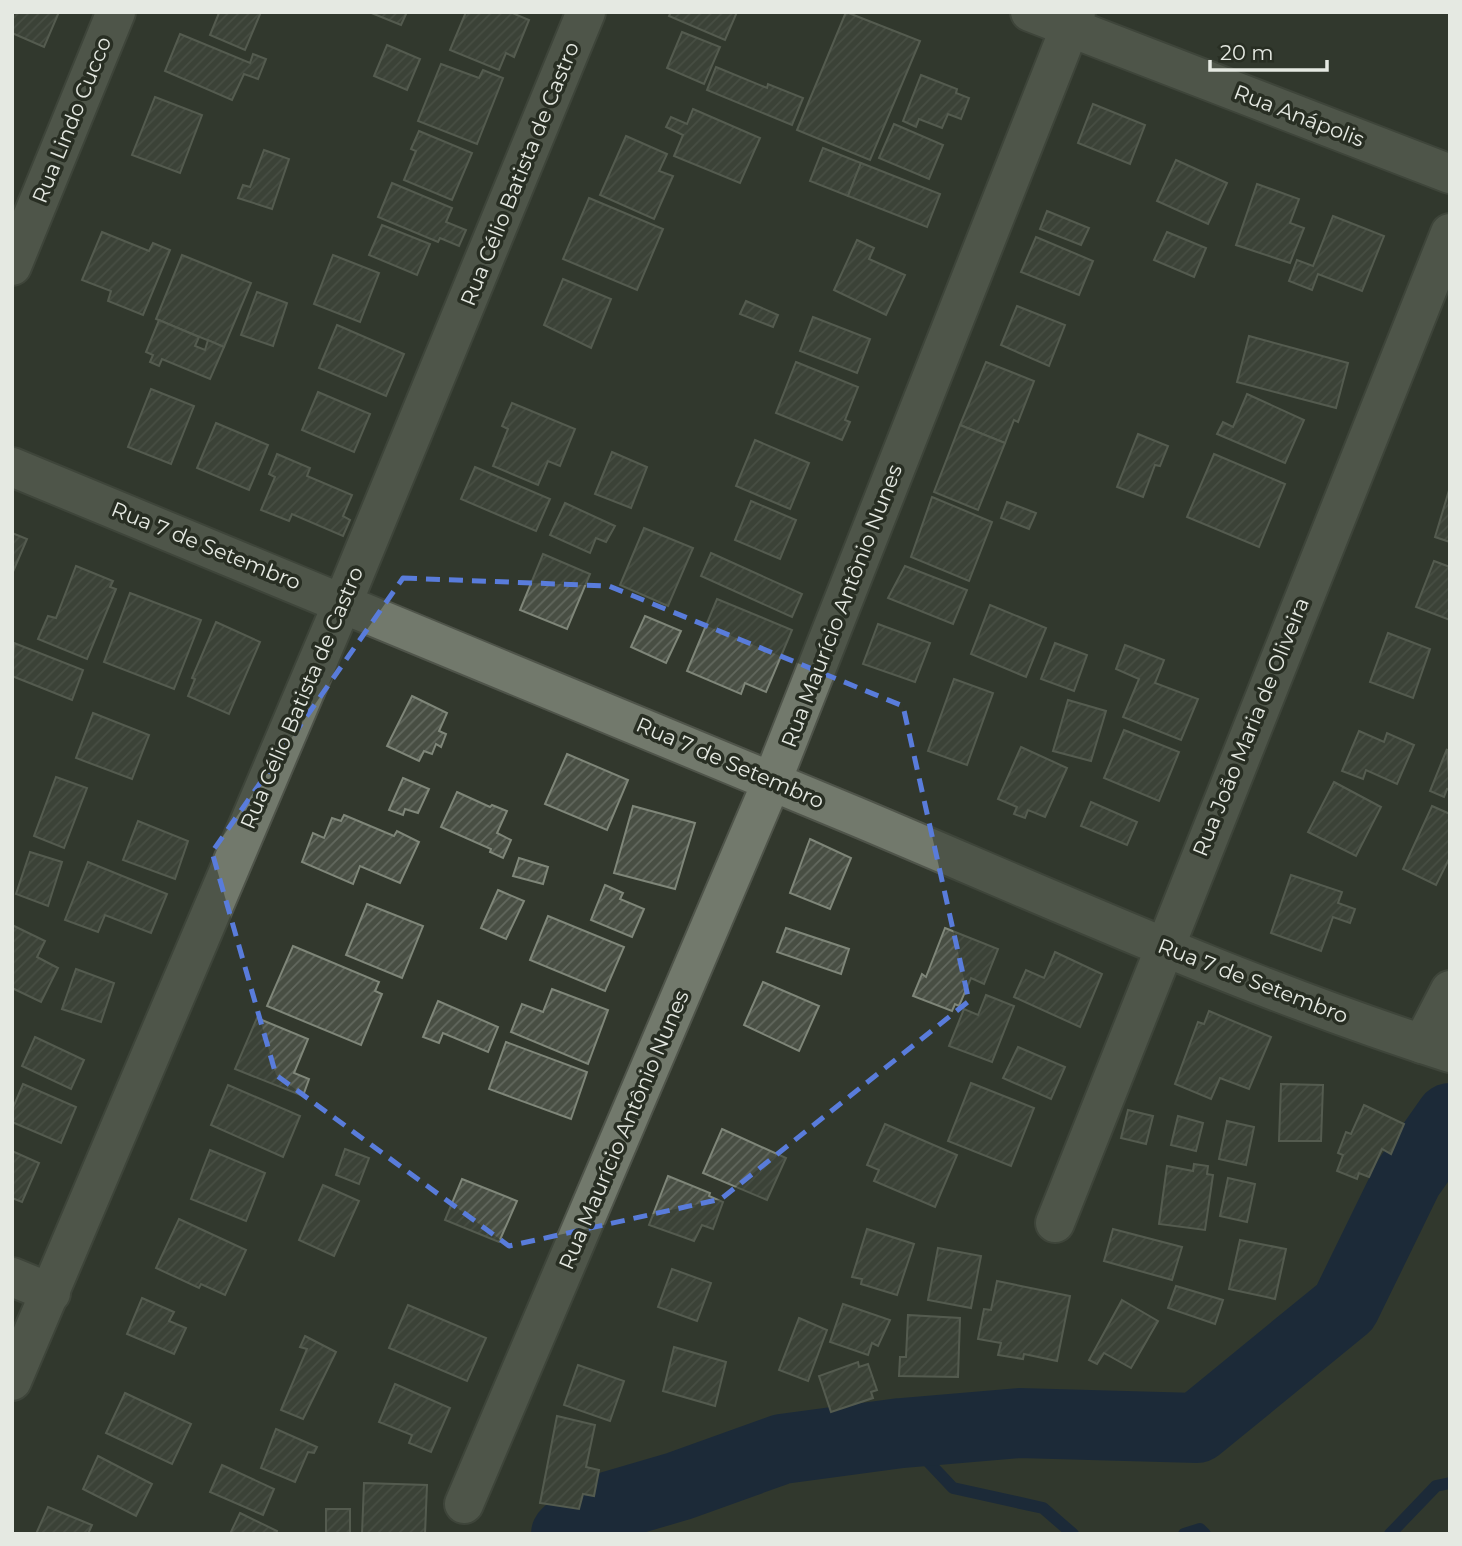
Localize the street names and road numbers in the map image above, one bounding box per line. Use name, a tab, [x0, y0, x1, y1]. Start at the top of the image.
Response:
street label: Rua Lindo Cucco	[27, 33, 116, 207]
street label: Rua Célio Batista de Castro	[455, 38, 584, 309]
street label: Rua Anápolis	[1230, 79, 1368, 152]
street label: Rua Maurício Antônio Nunes	[776, 461, 907, 751]
street label: Rua 7 de Setembro	[108, 496, 304, 595]
street label: Rua Célio Batista de Castro	[235, 563, 368, 833]
street label: Rua João Maria de Oliveira	[1187, 594, 1314, 860]
street label: Rua 7 de Setembro	[632, 712, 828, 813]
street label: Rua 7 de Setembro	[1155, 933, 1352, 1028]
street label: Rua Maurício Antônio Nunes	[553, 986, 694, 1273]

